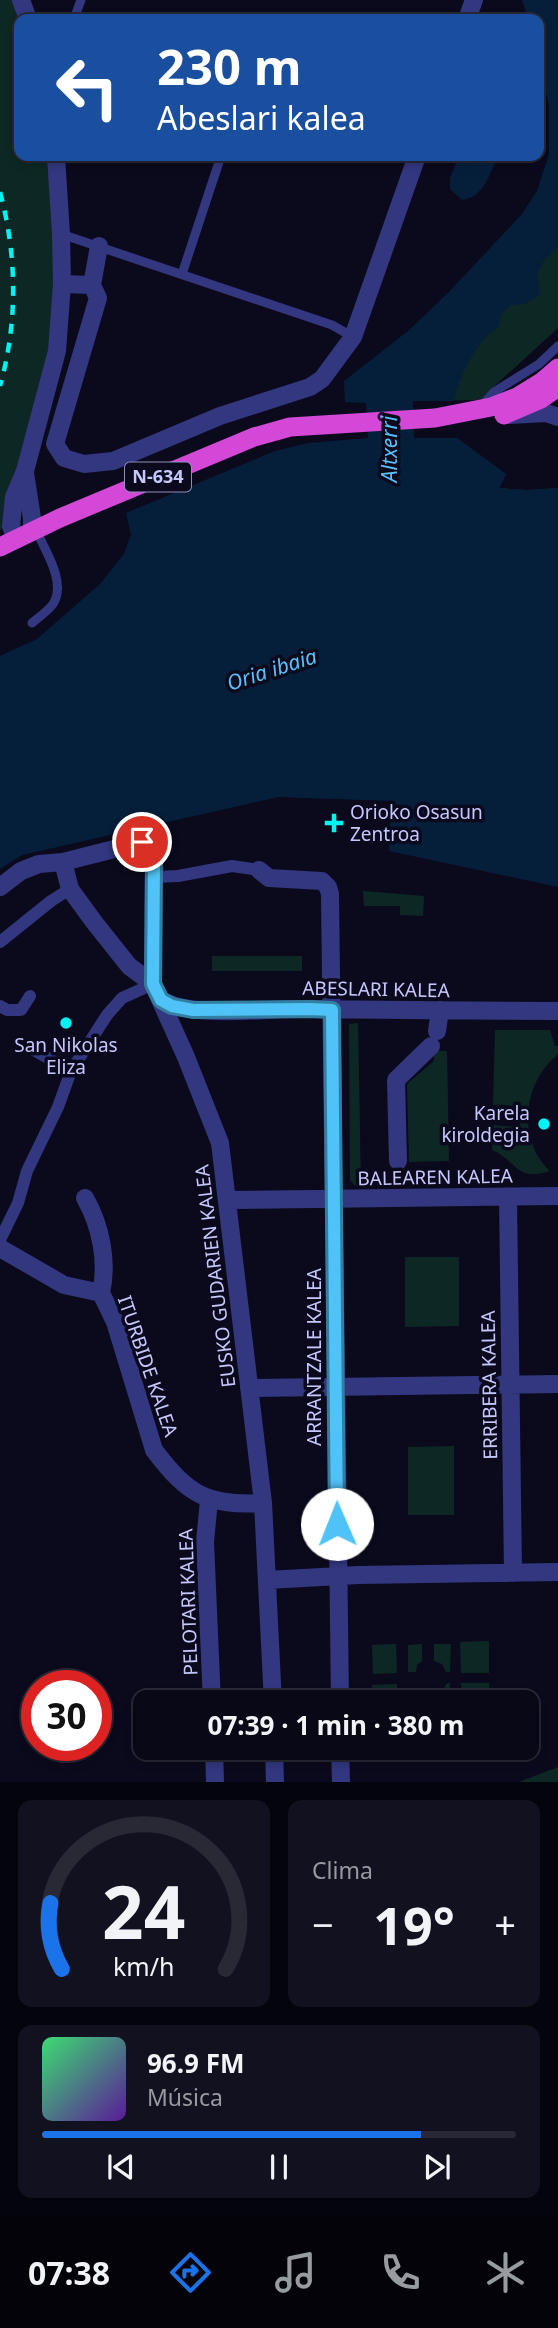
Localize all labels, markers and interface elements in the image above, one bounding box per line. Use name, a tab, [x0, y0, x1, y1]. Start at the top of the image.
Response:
text: 230 m	[157, 33, 302, 99]
icon: left	[42, 42, 133, 133]
text: Abeslari kalea	[157, 96, 366, 139]
water label: Altxerri	[375, 415, 403, 484]
road number: N-634	[125, 462, 191, 491]
water label: Oria ibaia	[223, 641, 320, 697]
place label: Orioko Osasun Zentroa	[350, 799, 483, 847]
pin	[112, 812, 172, 872]
marker: Orioko Osasun Zentroa	[324, 813, 344, 833]
icon: arrive	[123, 823, 161, 861]
street label: ABESLARI KALEA	[302, 975, 451, 1003]
marker: San Nikolas Eliza	[58, 1015, 74, 1031]
place label: San Nikolas Eliza	[14, 1032, 118, 1080]
place label: Karela kiroldegia	[441, 1100, 530, 1148]
marker: Karela kiroldegia	[536, 1116, 552, 1132]
street label: EUSKO GUDARIEN KALEA	[188, 1162, 242, 1389]
street label: BALEAREN KALEA	[357, 1163, 514, 1191]
street label: ARRANTZALE KALEA	[301, 1267, 327, 1446]
street label: ITURBIDE KALEA	[112, 1292, 185, 1441]
street label: ERRIBERA KALEA	[475, 1309, 503, 1460]
position arrow	[300, 1487, 374, 1561]
street label: PELOTARI KALEA	[172, 1527, 204, 1676]
speed limit sign: 30	[21, 1670, 112, 1761]
text: 07:39 · 1 min · 380 m	[208, 1707, 464, 1743]
text: Clima	[312, 1854, 373, 1886]
text: 24	[102, 1862, 186, 1961]
text: 19°	[373, 1889, 455, 1960]
text: −	[312, 1898, 334, 1950]
text: +	[494, 1898, 516, 1950]
text: km/h	[113, 1949, 175, 1983]
text: 96.9 FM	[147, 2045, 244, 2081]
text: Música	[147, 2081, 223, 2113]
icon: previous	[102, 2148, 140, 2186]
icon: pause	[260, 2148, 298, 2186]
icon: next	[418, 2148, 456, 2186]
icon: directions	[166, 2248, 215, 2297]
icon: music	[271, 2248, 320, 2297]
icon: phone	[376, 2248, 425, 2297]
icon: climate	[481, 2248, 530, 2297]
text: 07:38	[28, 2251, 110, 2294]

